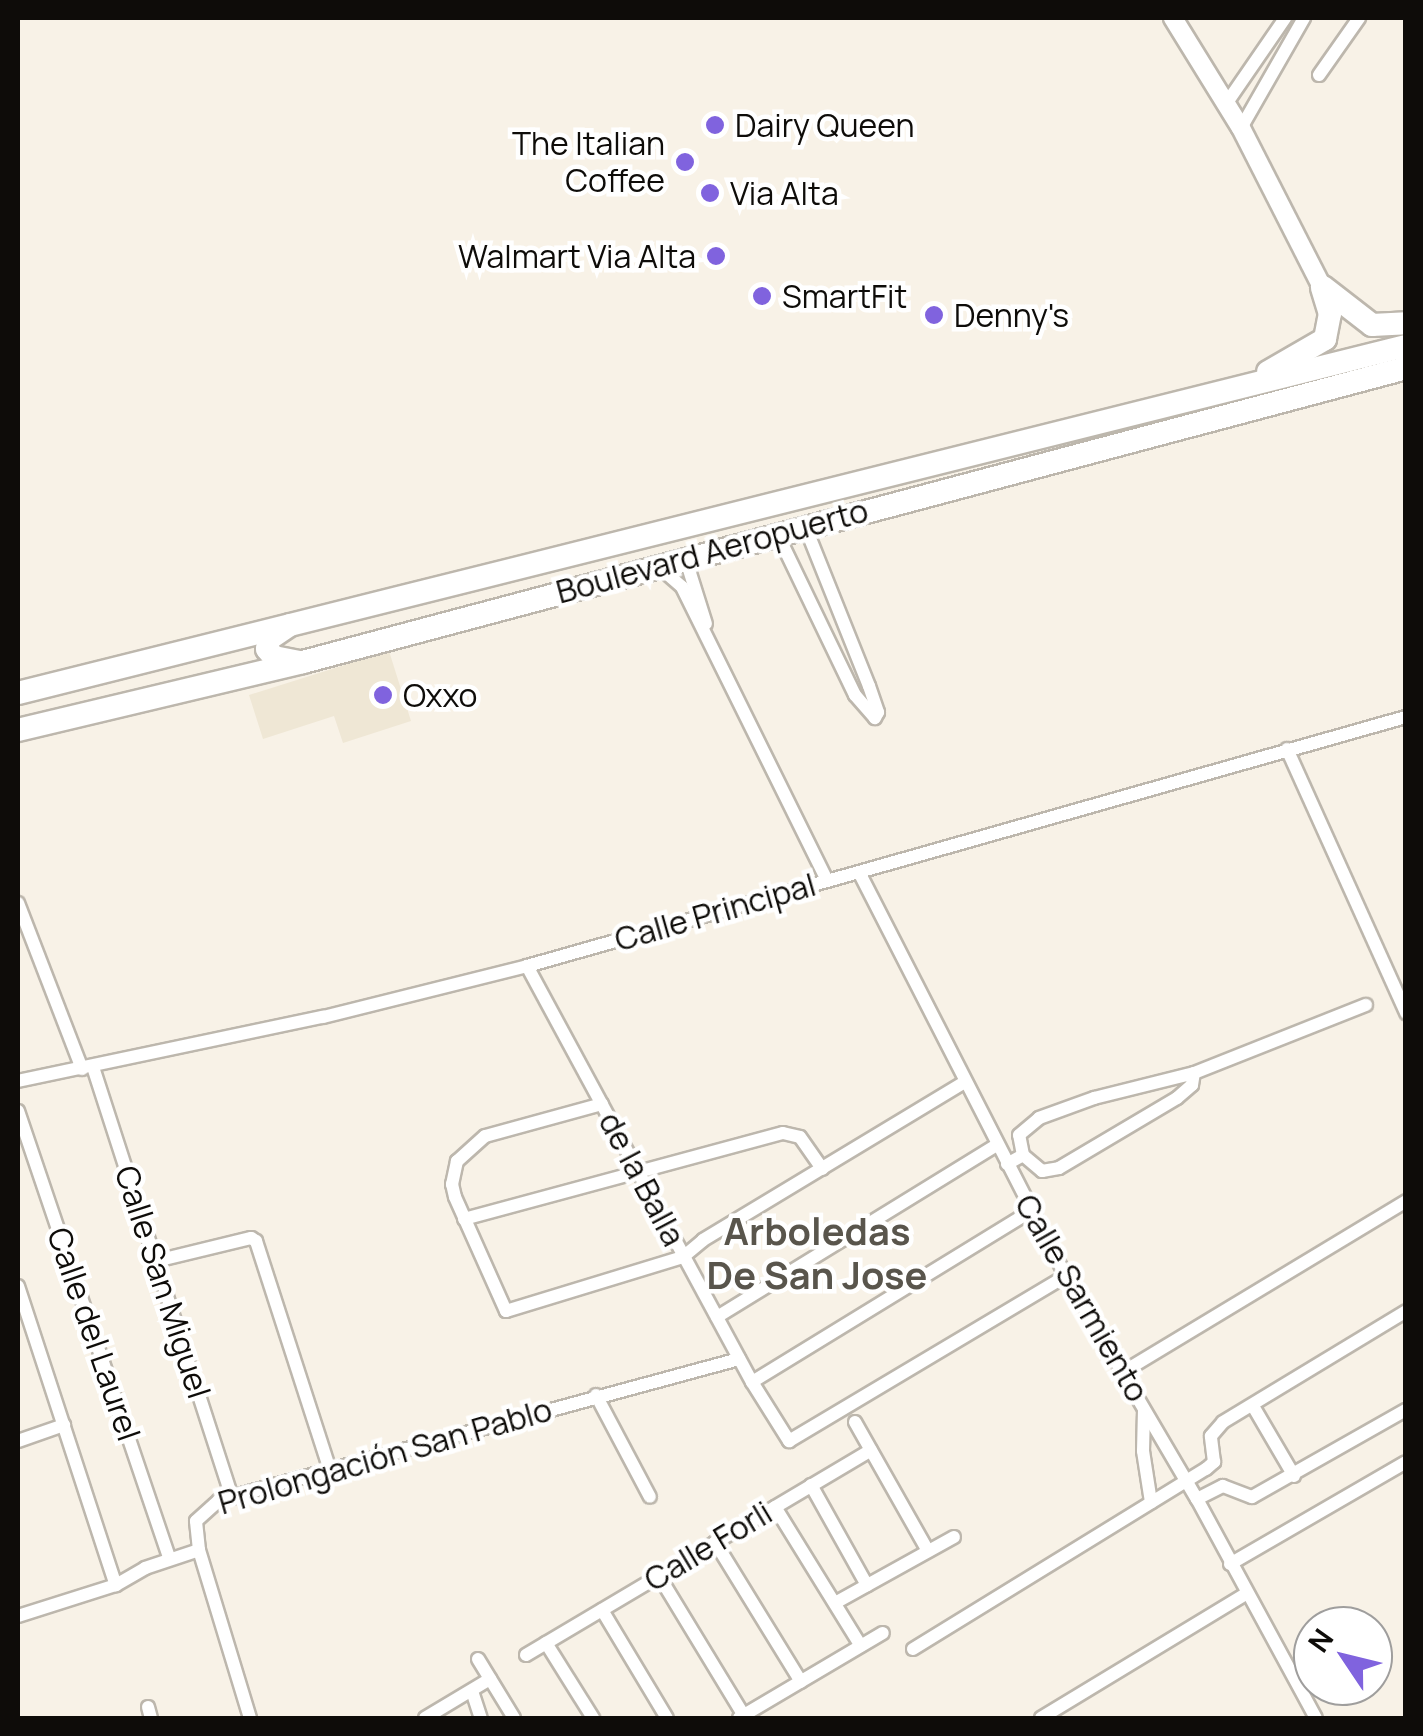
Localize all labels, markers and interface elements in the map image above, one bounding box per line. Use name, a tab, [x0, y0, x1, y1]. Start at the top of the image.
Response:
place label: Dairy Queen	[735, 106, 914, 144]
marker: Dairy Queen	[704, 114, 726, 136]
place label: The Italian Coffee	[512, 125, 665, 200]
marker: The Italian Coffee	[674, 151, 696, 173]
place label: Via Alta	[730, 174, 839, 212]
marker: Via Alta	[699, 182, 721, 204]
place label: Walmart Via Alta	[458, 237, 696, 275]
marker: Walmart Via Alta	[705, 245, 727, 267]
place label: SmartFit	[782, 277, 907, 315]
marker: SmartFit	[751, 285, 773, 307]
place label: Denny's	[954, 296, 1069, 334]
marker: Denny's	[923, 304, 945, 326]
street label: Boulevard Aeropuerto	[552, 491, 872, 611]
place label: Oxxo	[403, 676, 478, 714]
marker: Oxxo	[372, 684, 394, 706]
street label: Calle Principal	[610, 865, 820, 959]
street label: de la Balla	[591, 1106, 693, 1252]
street label: Calle San Miguel	[107, 1161, 219, 1403]
street label: Calle Sarmiento	[1007, 1188, 1157, 1408]
district label: Arboledas De San Jose	[707, 1208, 927, 1298]
street label: Calle del Laurel	[40, 1222, 148, 1446]
street label: Prolongación San Pablo	[214, 1390, 556, 1522]
street label: Calle Forli	[637, 1493, 779, 1599]
north arrow	[1293, 1606, 1393, 1706]
text: N	[1299, 1621, 1341, 1659]

